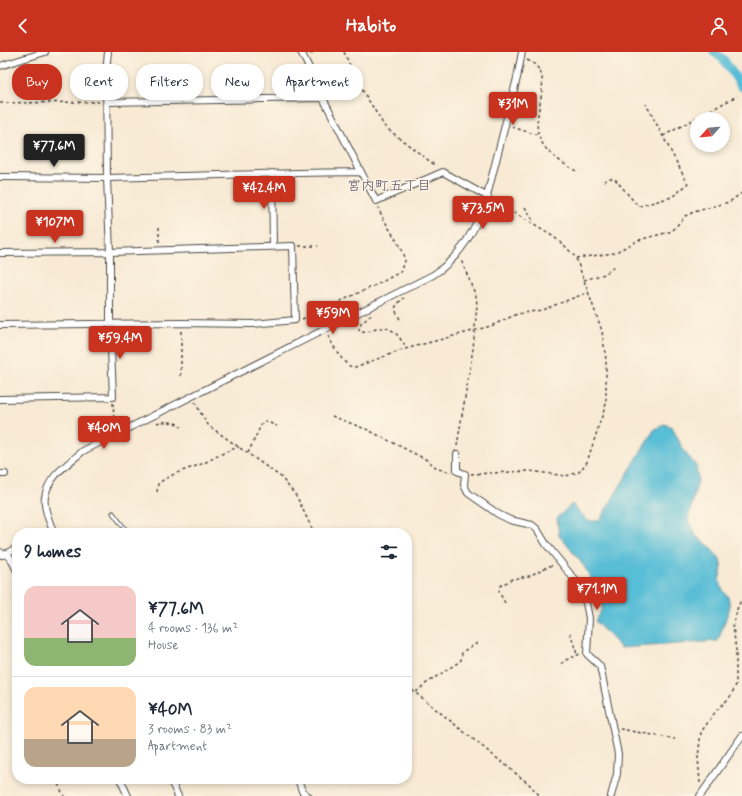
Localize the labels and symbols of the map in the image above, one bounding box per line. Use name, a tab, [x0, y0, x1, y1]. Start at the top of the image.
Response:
pin: ¥31M	[489, 92, 537, 126]
north arrow	[690, 112, 730, 152]
pin: ¥77.6M	[21, 134, 87, 168]
pin: ¥42.4M	[231, 176, 297, 210]
district label: 宮内町五丁目	[347, 177, 431, 195]
pin: ¥73.5M	[450, 196, 516, 230]
pin: ¥107M	[27, 210, 83, 244]
pin: ¥59M	[309, 301, 357, 335]
pin: ¥59.4M	[87, 326, 153, 360]
pin: ¥40M	[80, 416, 128, 450]
pin: ¥71.1M	[564, 577, 630, 611]

